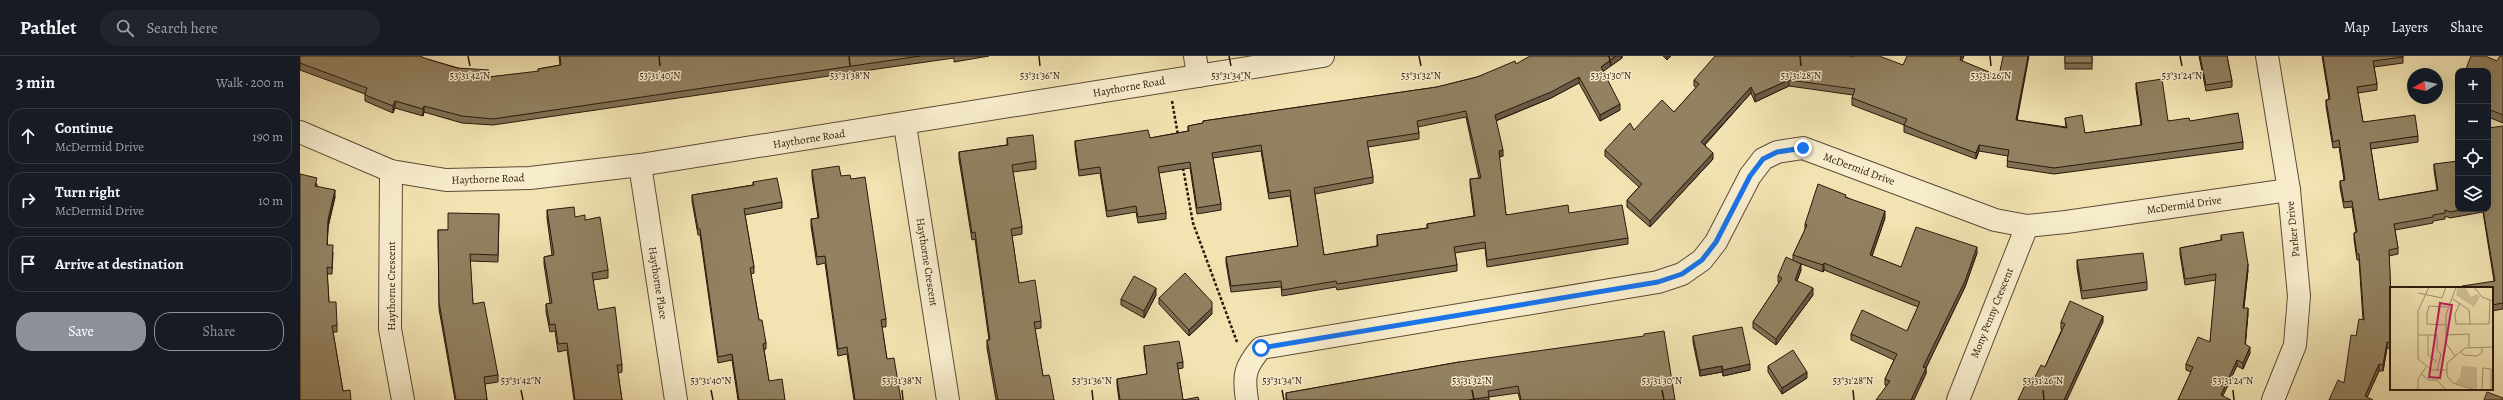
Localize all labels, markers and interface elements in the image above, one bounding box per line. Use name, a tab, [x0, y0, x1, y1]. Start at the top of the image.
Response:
search box	[100, 10, 380, 46]
text: Pathlet	[20, 15, 76, 41]
icon: search	[114, 17, 136, 39]
text: Search here	[146, 18, 218, 38]
text: Map	[2344, 18, 2370, 37]
text: Layers	[2392, 18, 2428, 37]
text: Share	[2450, 18, 2483, 37]
north arrow	[2407, 68, 2443, 104]
map controls	[2455, 68, 2491, 212]
button: +	[2455, 68, 2491, 104]
text: 53°31'42"N	[450, 69, 490, 82]
text: 53°31'40"N	[640, 69, 680, 82]
text: 53°31'38"N	[830, 69, 870, 82]
text: 53°31'36"N	[1020, 69, 1060, 82]
text: 53°31'34"N	[1211, 69, 1251, 82]
text: 53°31'32"N	[1401, 69, 1441, 82]
text: 53°31'30"N	[1591, 69, 1631, 82]
text: 53°31'28"N	[1781, 69, 1821, 82]
text: 53°31'26"N	[1971, 69, 2011, 82]
text: 53°31'24"N	[2162, 69, 2202, 82]
text: 3 min	[16, 71, 55, 94]
street label: Haythorne Road	[1092, 73, 1166, 101]
text: Walk · 200 m	[216, 74, 284, 91]
button: −	[2455, 104, 2491, 140]
text: Continue	[55, 118, 113, 138]
icon: ahead	[17, 125, 39, 147]
street label: Haythorne Road	[772, 126, 846, 152]
text: 190 m	[252, 128, 283, 145]
text: McDermid Drive	[55, 138, 144, 155]
route end	[1794, 139, 1812, 157]
button: locate	[2455, 140, 2491, 176]
street label: McDermid Drive	[1821, 149, 1897, 189]
street label: Haythorne Road	[451, 170, 525, 188]
button: layers	[2455, 176, 2491, 212]
text: Turn right	[55, 182, 120, 202]
icon: right	[17, 189, 39, 211]
text: 10 m	[258, 192, 283, 209]
street label: McDermid Drive	[2146, 192, 2222, 218]
street label: Parker Drive	[2283, 200, 2303, 258]
text: McDermid Drive	[55, 202, 144, 219]
street label: Haythorne Crescent	[913, 217, 941, 308]
street label: Haythorne Crescent	[384, 241, 399, 331]
street label: Haythorne Place	[645, 246, 671, 321]
icon: arrive	[17, 253, 39, 275]
text: Arrive at destination	[55, 254, 184, 274]
street label: Mony Penny Crescent	[1967, 265, 2017, 360]
inset map	[2390, 287, 2493, 390]
button: Save	[16, 312, 146, 351]
button: Share	[154, 312, 284, 351]
route start	[1252, 339, 1270, 357]
text: 53°31'42"N	[501, 374, 541, 387]
text: 53°31'40"N	[691, 374, 731, 387]
text: 53°31'38"N	[882, 374, 922, 387]
text: 53°31'36"N	[1072, 374, 1112, 387]
text: 53°31'34"N	[1262, 374, 1302, 387]
text: 53°31'32"N	[1452, 374, 1492, 387]
text: 53°31'30"N	[1642, 374, 1682, 387]
text: 53°31'28"N	[1833, 374, 1873, 387]
text: 53°31'26"N	[2023, 374, 2063, 387]
text: 53°31'24"N	[2213, 374, 2253, 387]

